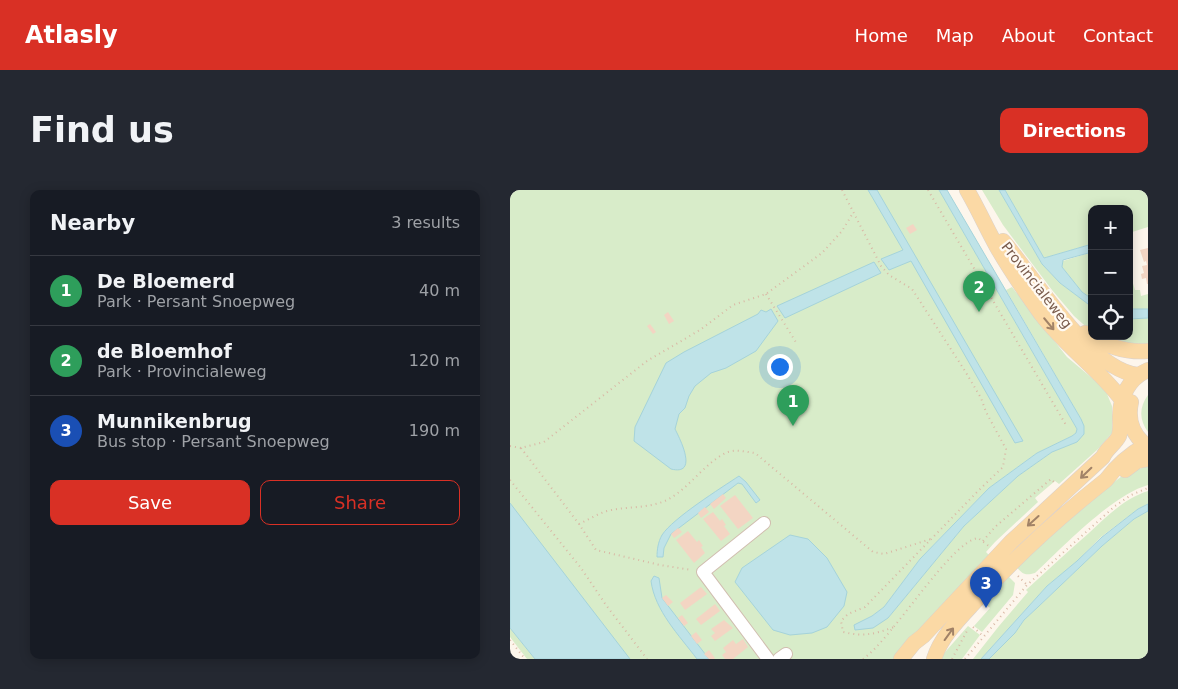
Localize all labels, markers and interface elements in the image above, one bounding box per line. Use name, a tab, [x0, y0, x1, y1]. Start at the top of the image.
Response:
text: Atlasly	[25, 21, 118, 49]
text: Home	[855, 25, 908, 46]
text: Map	[936, 25, 974, 46]
text: About	[1002, 25, 1055, 46]
text: Contact	[1083, 25, 1153, 46]
button: Directions	[1000, 108, 1148, 153]
text: Find us	[30, 110, 174, 150]
map controls	[1088, 205, 1133, 340]
button: +	[1088, 205, 1133, 250]
text: Nearby	[50, 211, 135, 235]
text: 3 results	[391, 213, 460, 232]
street label: Provincialeweg	[998, 239, 1076, 331]
button: −	[1088, 250, 1133, 295]
text: De Bloemerd	[97, 270, 235, 292]
pin: 2	[963, 271, 995, 312]
text: 1	[60, 281, 72, 300]
text: 40 m	[419, 281, 460, 300]
text: Park · Persant Snoepweg	[97, 292, 295, 311]
button: locate	[1088, 295, 1133, 340]
one-way arrow	[1043, 317, 1054, 330]
text: de Bloemhof	[97, 340, 232, 362]
text: 2	[60, 351, 72, 370]
text: 120 m	[409, 351, 460, 370]
your location	[767, 354, 793, 380]
text: Park · Provincialeweg	[97, 362, 267, 381]
pin: 1	[777, 385, 809, 426]
text: Munnikenbrug	[97, 410, 252, 432]
text: 3	[60, 421, 72, 440]
text: 190 m	[409, 421, 460, 440]
text: Bus stop · Persant Snoepweg	[97, 432, 330, 451]
one-way arrow	[1080, 467, 1093, 479]
button: Save	[50, 480, 250, 525]
button: Share	[260, 480, 460, 525]
one-way arrow	[1027, 515, 1040, 527]
pin: 3	[970, 567, 1002, 608]
one-way arrow	[944, 627, 954, 641]

